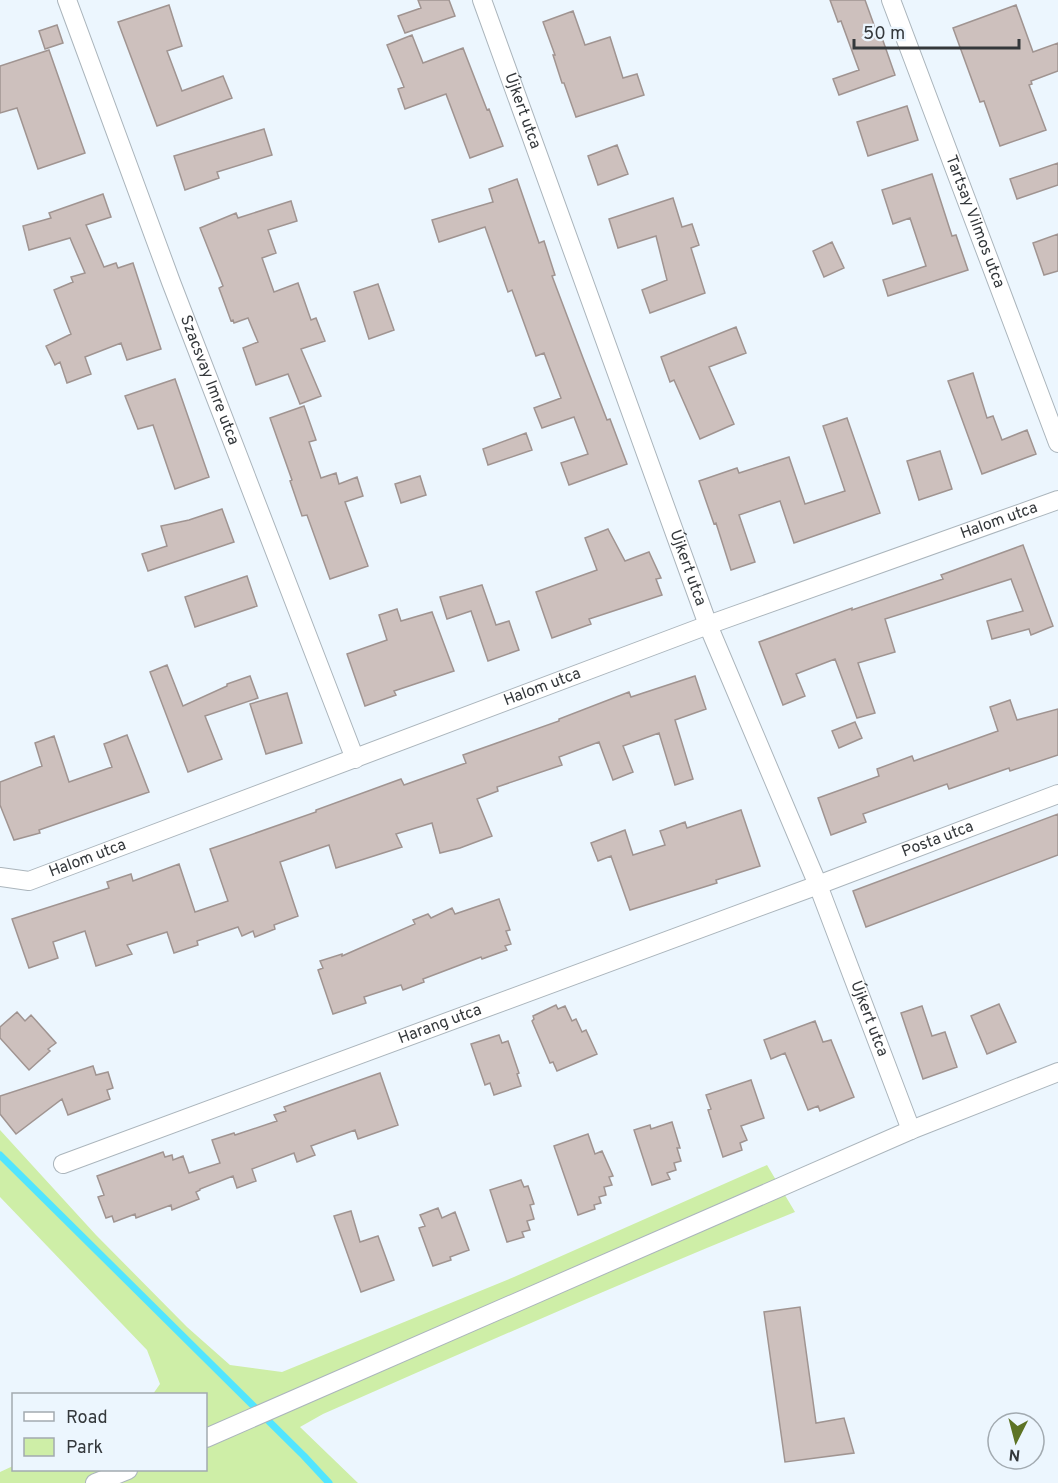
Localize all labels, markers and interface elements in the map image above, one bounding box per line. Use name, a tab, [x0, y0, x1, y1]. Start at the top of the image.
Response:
scale bar	[854, 12, 1019, 50]
text: 50 m	[863, 23, 905, 46]
street label: Újkert utca	[499, 70, 545, 152]
street label: Tartsay Vilmos utca	[940, 153, 1009, 291]
street label: Szacsvay Imre utca	[175, 313, 243, 448]
street label: Halom utca	[958, 498, 1040, 544]
street label: Újkert utca	[664, 527, 710, 609]
street label: Halom utca	[501, 664, 584, 711]
street label: Posta utca	[899, 817, 977, 862]
street label: Halom utca	[46, 835, 129, 882]
street label: Újkert utca	[845, 977, 892, 1059]
street label: Harang utca	[396, 1000, 484, 1049]
legend	[12, 1393, 207, 1471]
text: Road	[66, 1407, 108, 1430]
north arrow	[986, 1411, 1046, 1471]
text: Park	[66, 1437, 103, 1460]
text: N	[1008, 1443, 1021, 1464]

